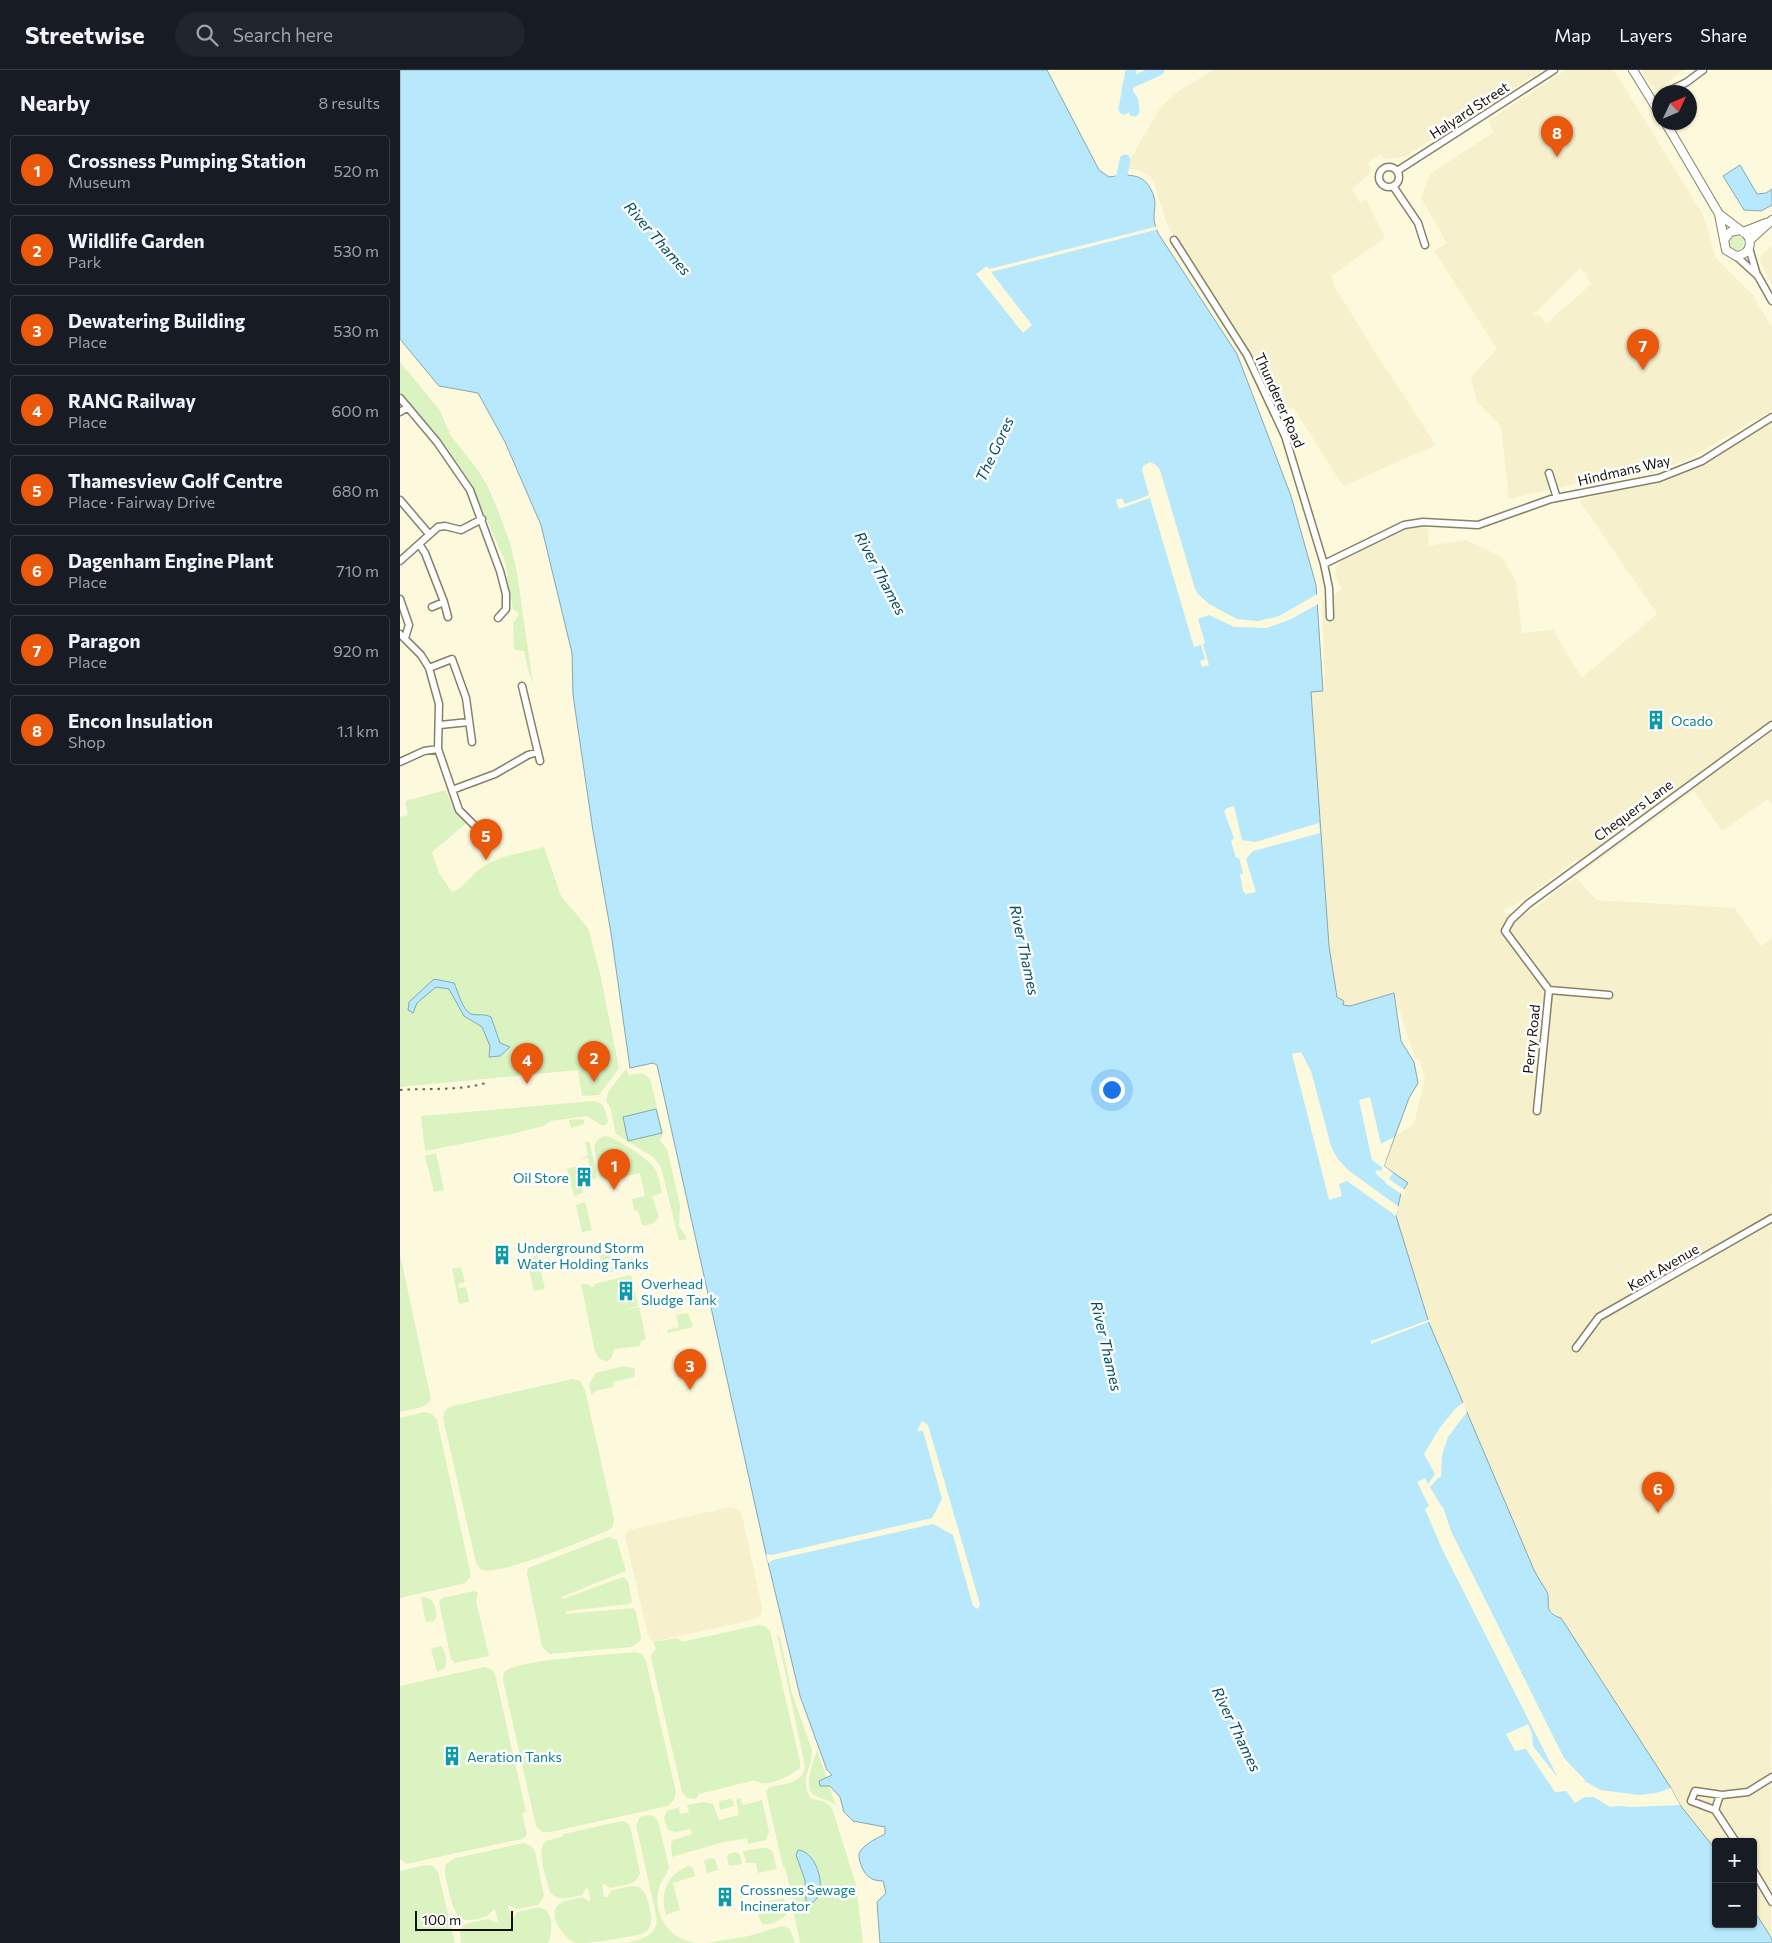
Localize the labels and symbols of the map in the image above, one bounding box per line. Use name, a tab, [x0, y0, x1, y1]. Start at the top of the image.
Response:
street label: Halyard Street	[1426, 78, 1512, 142]
north arrow	[1652, 85, 1697, 130]
pin: 8	[1541, 116, 1573, 157]
water label: River Thames	[621, 197, 695, 279]
pin: 7	[1627, 329, 1659, 370]
street label: Thunderer Road	[1251, 350, 1309, 450]
water label: The Gores	[971, 414, 1017, 484]
street label: Hindmans Way	[1576, 451, 1672, 489]
water label: River Thames	[851, 528, 911, 618]
building icon: Ocado	[1645, 709, 1667, 731]
place label: Ocado	[1671, 712, 1713, 729]
street label: Chequers Lane	[1590, 776, 1676, 844]
pin: 5	[470, 819, 502, 860]
water label: River Thames	[1007, 903, 1043, 997]
street label: Perry Road	[1519, 1003, 1543, 1075]
pin: 2	[578, 1041, 610, 1082]
pin: 4	[511, 1043, 543, 1084]
your location	[1099, 1077, 1125, 1103]
pin: 1	[598, 1149, 630, 1190]
building icon: Oil Store	[573, 1166, 595, 1188]
place label: Oil Store	[513, 1169, 569, 1186]
place label: Underground Storm Water Holding Tanks	[517, 1239, 649, 1272]
street label: Kent Avenue	[1624, 1240, 1702, 1294]
building icon: Underground Storm Water Holding Tanks	[491, 1244, 513, 1266]
place label: Overhead Sludge Tank	[641, 1275, 717, 1308]
building icon: Overhead Sludge Tank	[615, 1280, 637, 1302]
water label: River Thames	[1088, 1299, 1126, 1393]
pin: 3	[674, 1349, 706, 1390]
pin: 6	[1642, 1472, 1674, 1513]
water label: River Thames	[1209, 1684, 1265, 1774]
building icon: Aeration Tanks	[441, 1745, 463, 1767]
place label: Aeration Tanks	[467, 1748, 562, 1765]
place label: Crossness Sewage Incinerator	[740, 1881, 855, 1914]
building icon: Crossness Sewage Incinerator	[714, 1886, 736, 1908]
scale bar	[415, 1908, 512, 1931]

